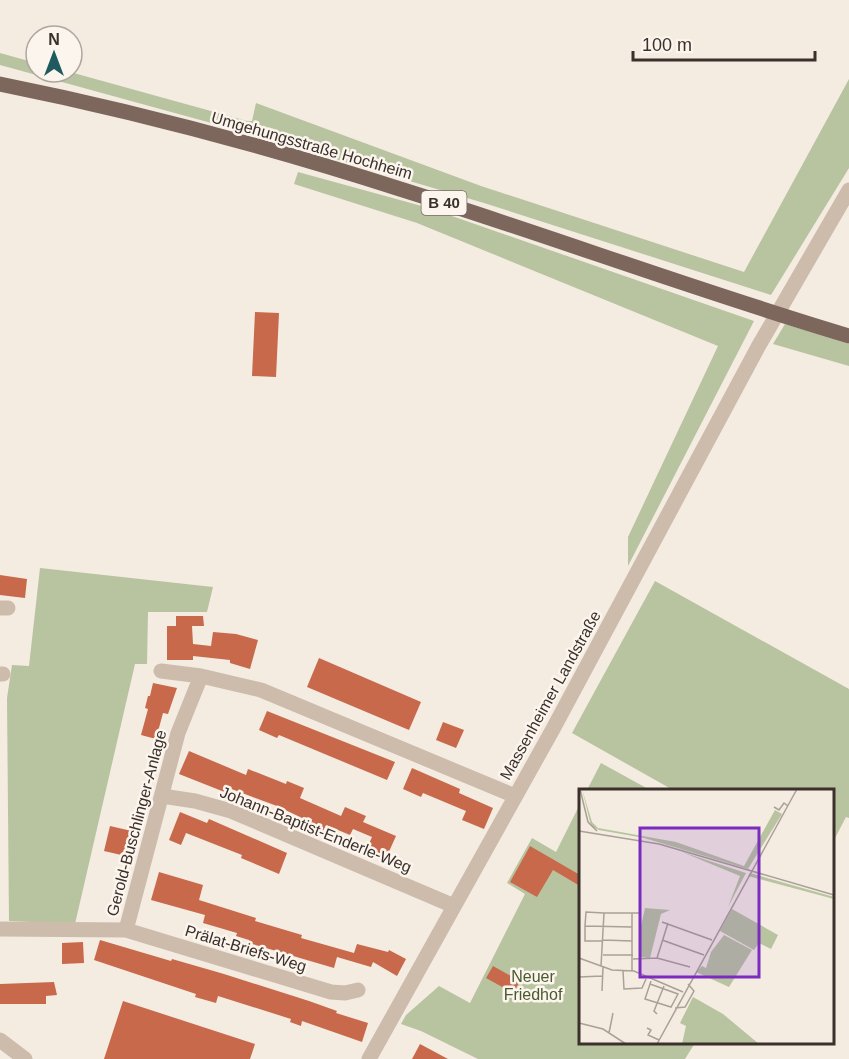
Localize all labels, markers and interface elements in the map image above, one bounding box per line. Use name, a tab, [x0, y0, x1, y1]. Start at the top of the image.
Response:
north arrow	[24, 24, 84, 84]
scale bar	[633, 24, 814, 62]
text: N	[48, 31, 60, 48]
text: 100 m	[642, 35, 692, 55]
street label: Umgehungsstraße Hochheim	[210, 109, 414, 182]
road number: B 40	[422, 191, 466, 215]
street label: Massenheimer Landstraße	[497, 608, 604, 783]
street label: Gerold-Buschlinger-Anlage	[103, 728, 170, 918]
street label: Johann-Baptist-Enderle-Weg	[218, 783, 414, 876]
inset map	[579, 789, 834, 1044]
street label: Prälat-Briefs-Weg	[183, 922, 309, 975]
park label: Neuer Friedhof	[504, 968, 563, 1003]

